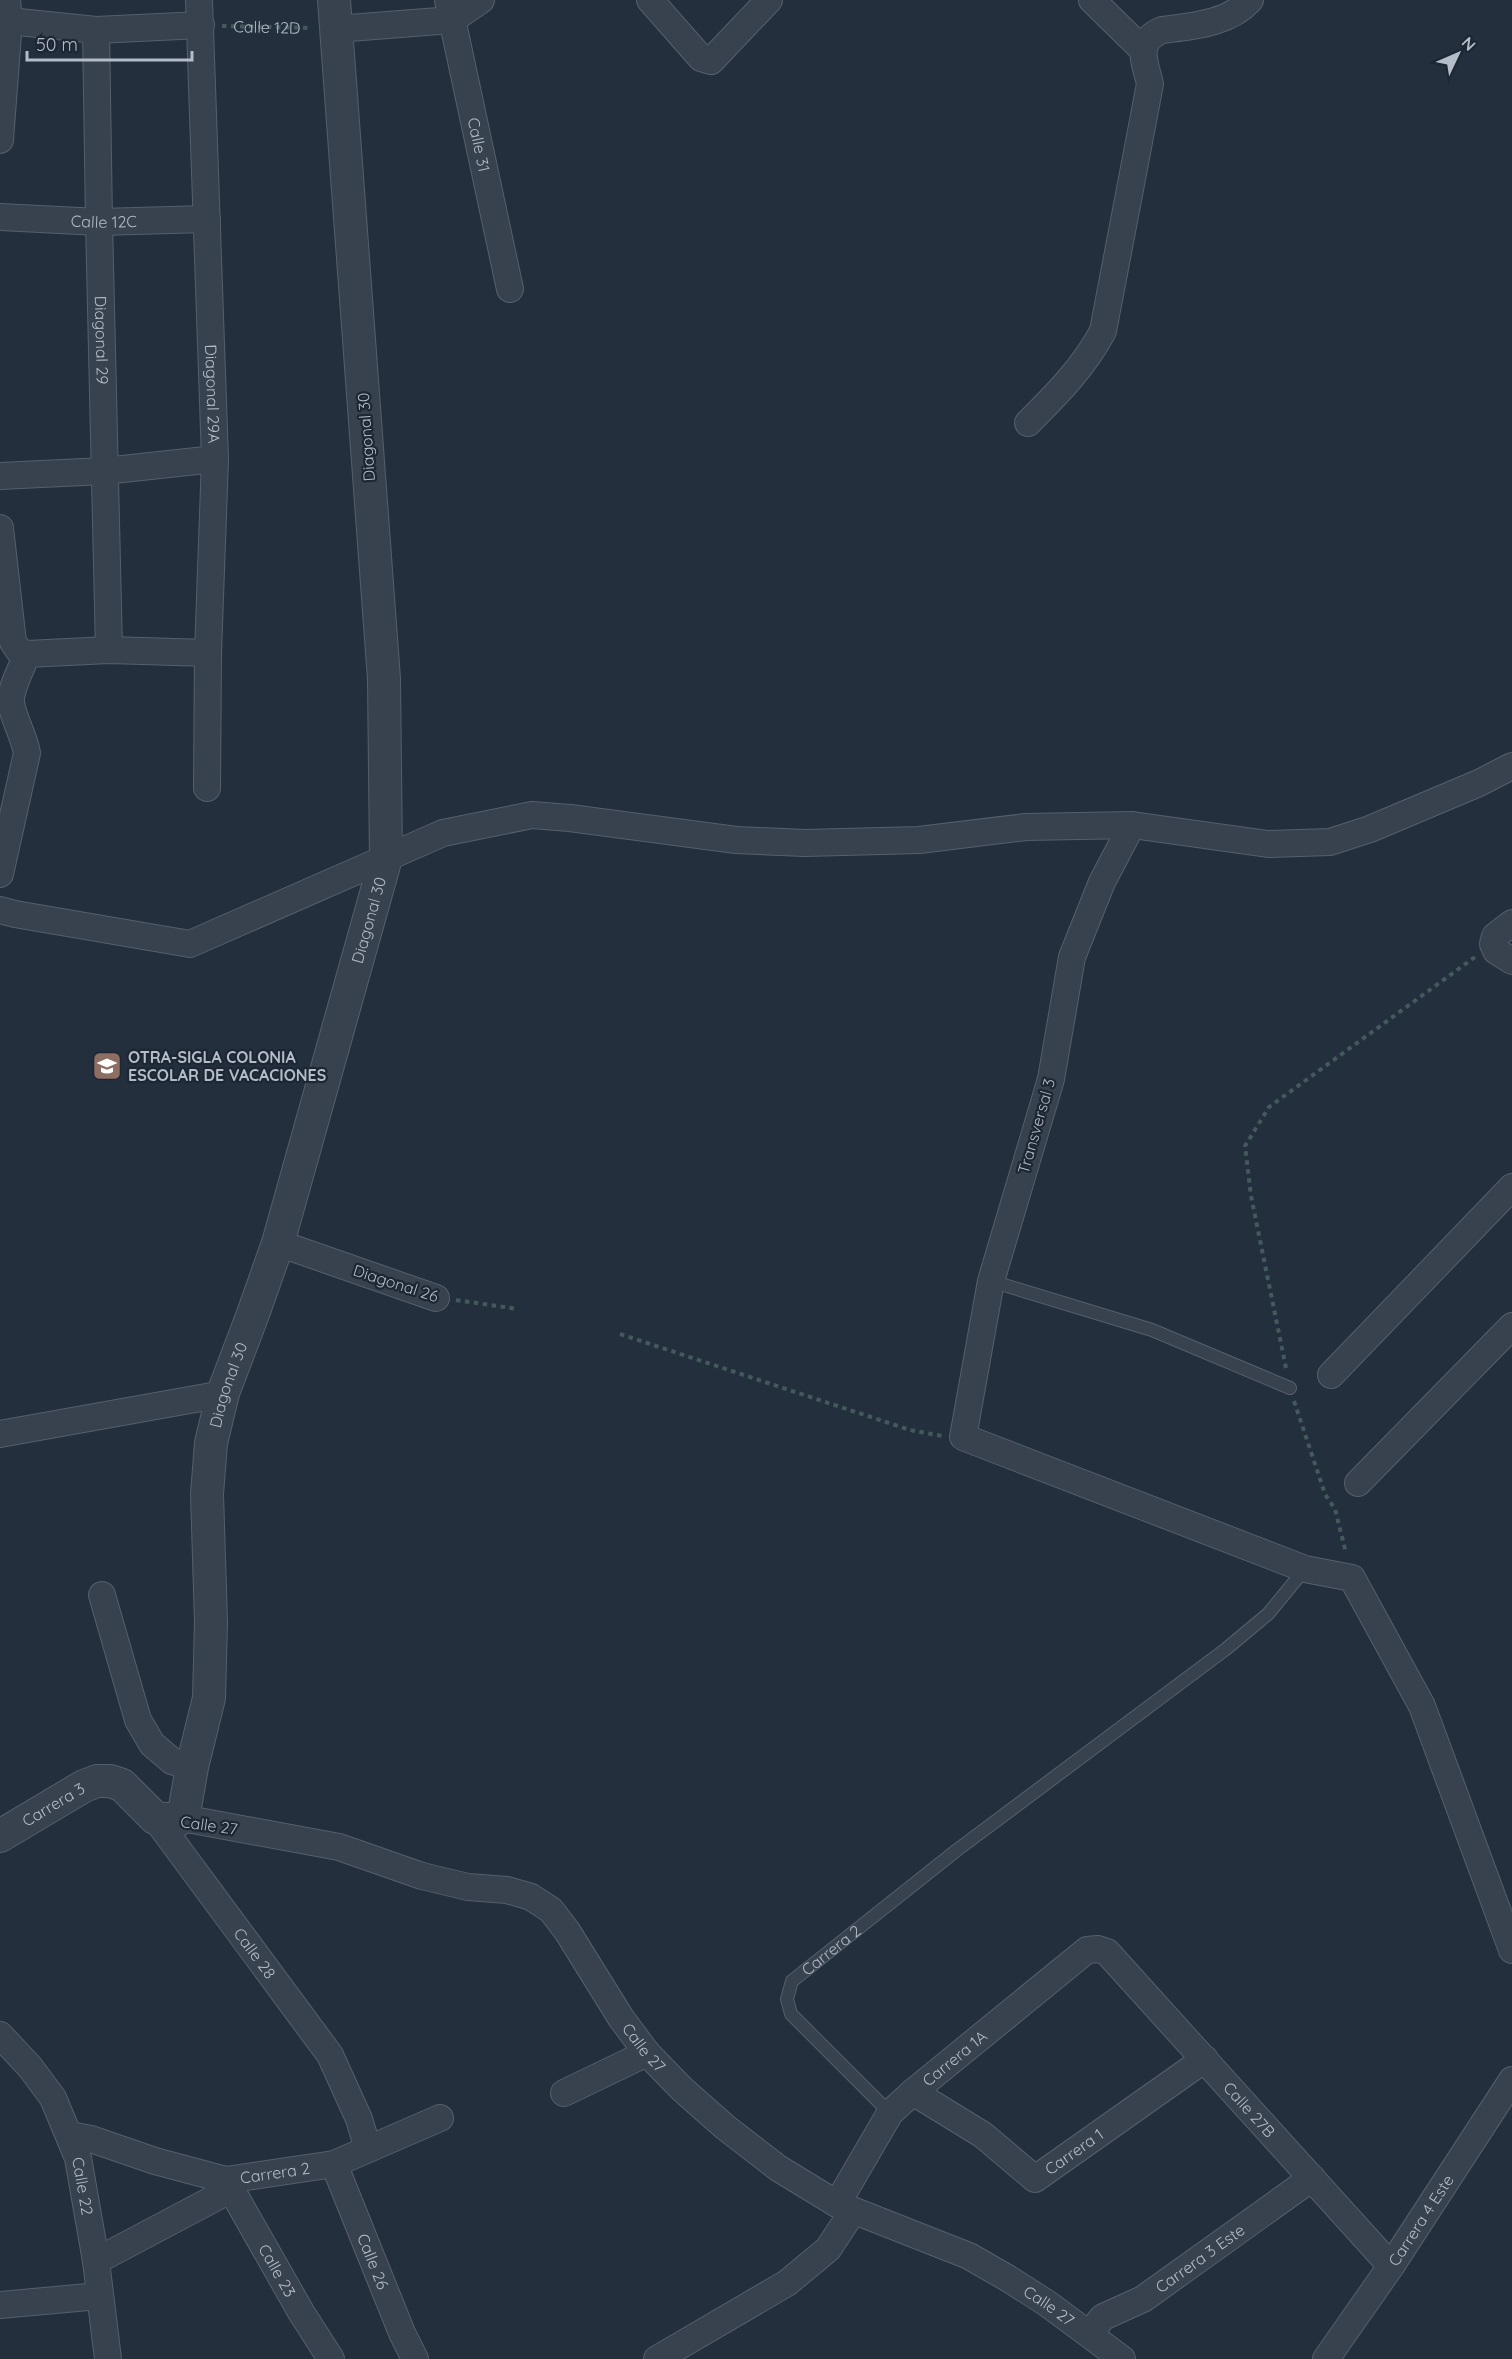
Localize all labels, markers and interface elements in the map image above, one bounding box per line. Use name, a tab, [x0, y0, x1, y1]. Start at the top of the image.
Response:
street label: Calle 12D	[233, 16, 301, 38]
scale bar	[27, 24, 192, 62]
north arrow	[1428, 24, 1488, 84]
text: N	[1458, 32, 1480, 55]
text: 50 m	[36, 33, 78, 56]
street label: Calle 31	[463, 116, 495, 174]
street label: Calle 12C	[70, 211, 137, 232]
street label: Diagonal 29	[91, 295, 113, 385]
street label: Diagonal 29A	[201, 344, 224, 444]
street label: Diagonal 30	[353, 392, 379, 482]
street label: Diagonal 30	[347, 874, 390, 965]
place label: OTRA-SIGLA COLONIA ESCOLAR DE VACACIONES	[128, 1047, 326, 1085]
school or university icon: OTRA-SIGLA COLONIA ESCOLAR DE VACACIONES	[91, 1050, 123, 1082]
street label: Transversal 3	[1013, 1076, 1059, 1176]
street label: Diagonal 26	[351, 1260, 442, 1306]
street label: Diagonal 30	[205, 1339, 251, 1430]
street label: Carrera 3	[18, 1778, 88, 1831]
street label: Calle 27	[179, 1811, 239, 1839]
street label: Carrera 2	[797, 1920, 865, 1980]
street label: Calle 28	[229, 1924, 280, 1983]
street label: Calle 27	[618, 2019, 670, 2076]
street label: Carrera 1A	[918, 2026, 991, 2090]
street label: Calle 27B	[1219, 2078, 1280, 2141]
street label: Carrera 1	[1041, 2124, 1107, 2179]
street label: Calle 22	[68, 2156, 98, 2217]
street label: Carrera 2	[239, 2158, 311, 2188]
street label: Carrera 4 Este	[1384, 2171, 1458, 2270]
street label: Carrera 3 Este	[1151, 2219, 1249, 2297]
street label: Calle 26	[353, 2231, 393, 2293]
street label: Calle 23	[254, 2240, 300, 2301]
street label: Calle 27	[1020, 2281, 1078, 2330]

